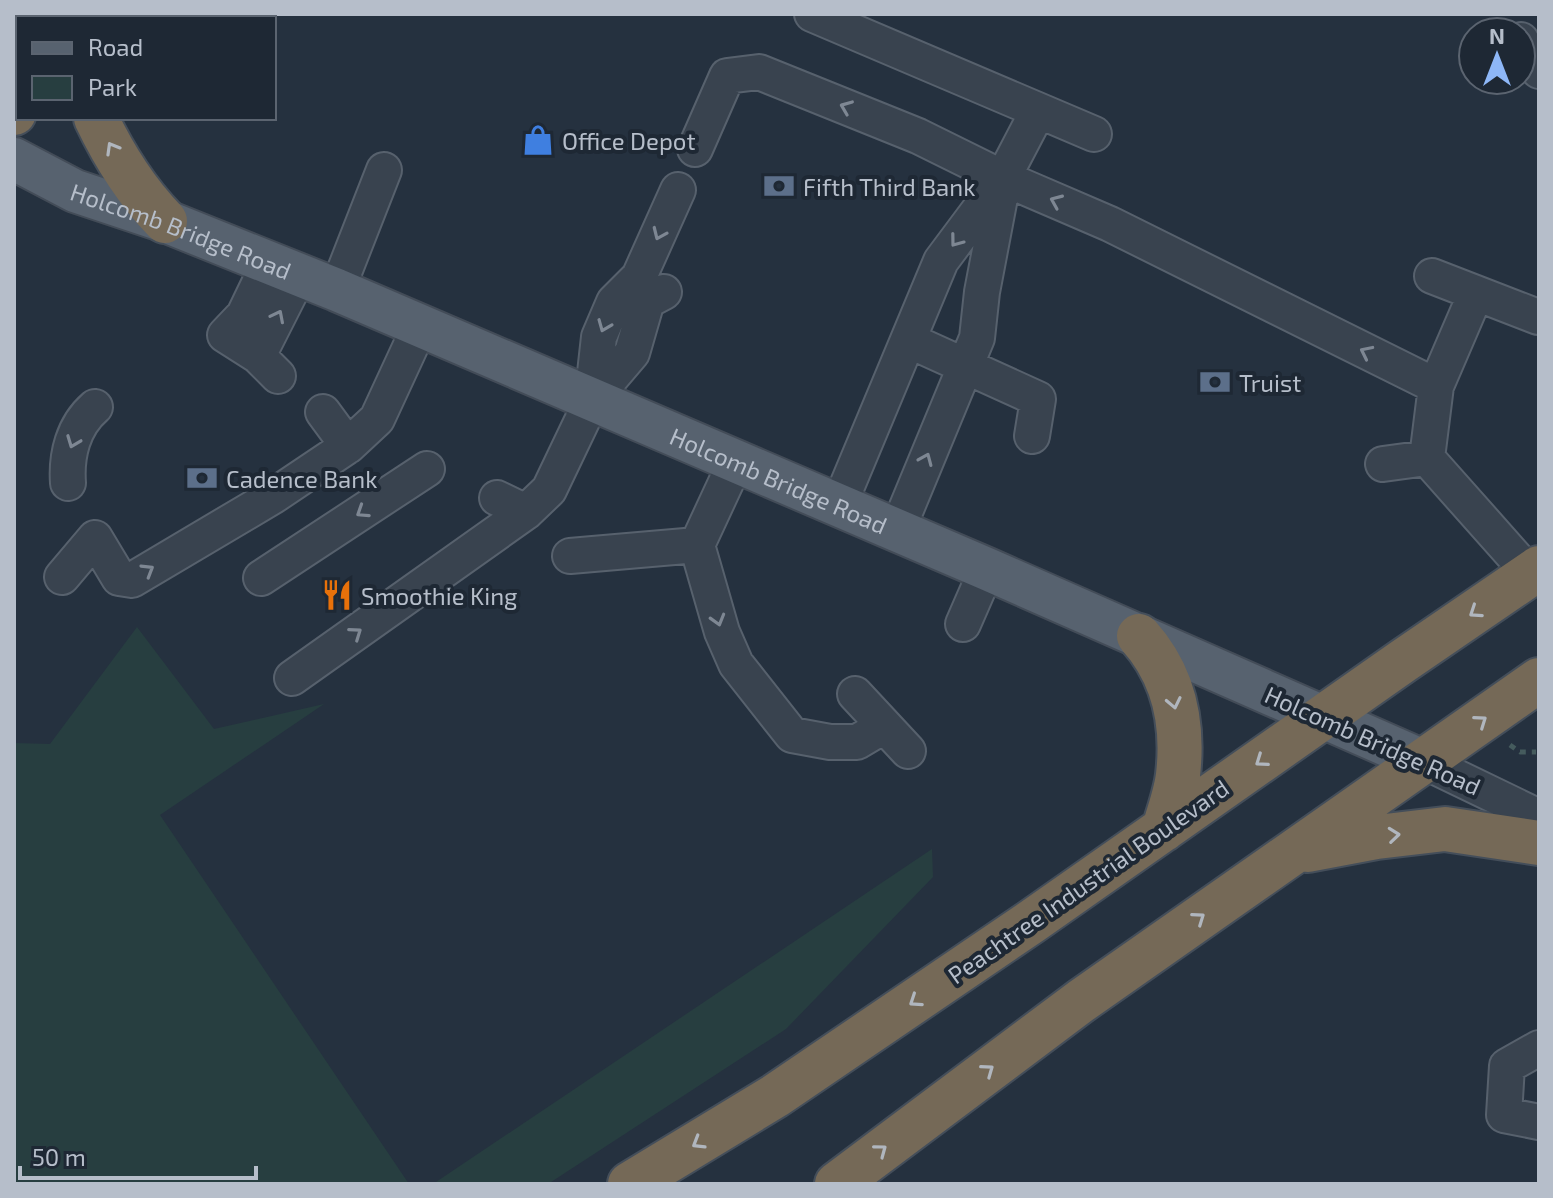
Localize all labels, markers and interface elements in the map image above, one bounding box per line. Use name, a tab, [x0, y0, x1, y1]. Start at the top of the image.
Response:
legend	[16, 16, 276, 120]
north arrow	[1457, 16, 1537, 96]
text: N	[1489, 22, 1505, 48]
text: Road	[88, 32, 143, 61]
text: Park	[88, 72, 137, 101]
one-way arrow	[840, 100, 854, 117]
shop icon: Office Depot	[521, 123, 555, 157]
place label: Office Depot	[562, 126, 696, 155]
one-way arrow	[106, 143, 122, 157]
bank icon: Fifth Third Bank	[762, 169, 796, 203]
place label: Fifth Third Bank	[803, 172, 975, 201]
street label: Holcomb Bridge Road	[67, 176, 296, 285]
one-way arrow	[1050, 195, 1065, 211]
one-way arrow	[652, 225, 668, 240]
one-way arrow	[952, 232, 966, 247]
one-way arrow	[269, 309, 284, 324]
one-way arrow	[597, 318, 614, 332]
one-way arrow	[1360, 346, 1375, 361]
bank icon: Truist	[1198, 365, 1232, 399]
place label: Truist	[1239, 368, 1301, 397]
street label: Holcomb Bridge Road	[666, 420, 892, 539]
one-way arrow	[66, 434, 83, 448]
one-way arrow	[916, 452, 933, 466]
bank icon: Cadence Bank	[185, 461, 219, 495]
place label: Cadence Bank	[226, 464, 377, 493]
one-way arrow	[356, 502, 370, 517]
one-way arrow	[139, 565, 154, 580]
restaurant icon: Smoothie King	[320, 578, 354, 612]
place label: Smoothie King	[361, 581, 517, 610]
one-way arrow	[1469, 602, 1483, 617]
one-way arrow	[709, 613, 725, 627]
one-way arrow	[347, 628, 361, 643]
street label: Holcomb Bridge Road	[1261, 679, 1485, 801]
one-way arrow	[1165, 696, 1182, 710]
one-way arrow	[1472, 716, 1487, 731]
one-way arrow	[1256, 751, 1270, 766]
street label: Peachtree Industrial Boulevard	[942, 773, 1234, 989]
one-way arrow	[1388, 827, 1401, 844]
one-way arrow	[1191, 913, 1205, 928]
one-way arrow	[910, 991, 924, 1006]
one-way arrow	[979, 1065, 994, 1080]
scale bar	[20, 1130, 256, 1180]
one-way arrow	[692, 1133, 707, 1148]
text: 50 m	[32, 1142, 86, 1171]
one-way arrow	[872, 1146, 887, 1160]

